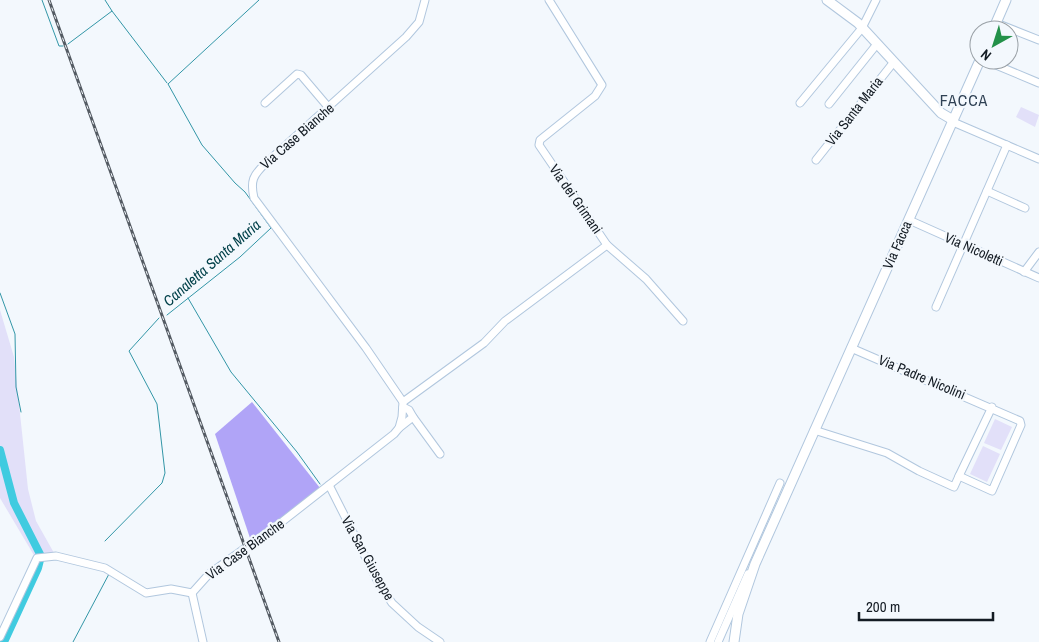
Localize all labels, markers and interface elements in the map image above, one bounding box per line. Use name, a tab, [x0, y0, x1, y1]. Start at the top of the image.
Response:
north arrow	[969, 20, 1019, 70]
text: N	[977, 45, 995, 65]
street label: Via Santa Maria	[821, 72, 887, 149]
district label: FACCA	[940, 89, 988, 111]
street label: Via Case Bianche	[256, 99, 338, 173]
street label: Via dei Grimani	[545, 161, 607, 237]
water label: Canaletta Santa Maria	[158, 214, 265, 311]
street label: Via Facca	[878, 218, 916, 272]
street label: Via Nicoletti	[942, 228, 1006, 270]
street label: Via Padre Nicolini	[876, 351, 968, 403]
street label: Via San Giuseppe	[337, 513, 399, 603]
street label: Via Case Bianche	[202, 515, 288, 583]
scale bar	[859, 590, 993, 622]
text: 200 m	[866, 596, 900, 617]

